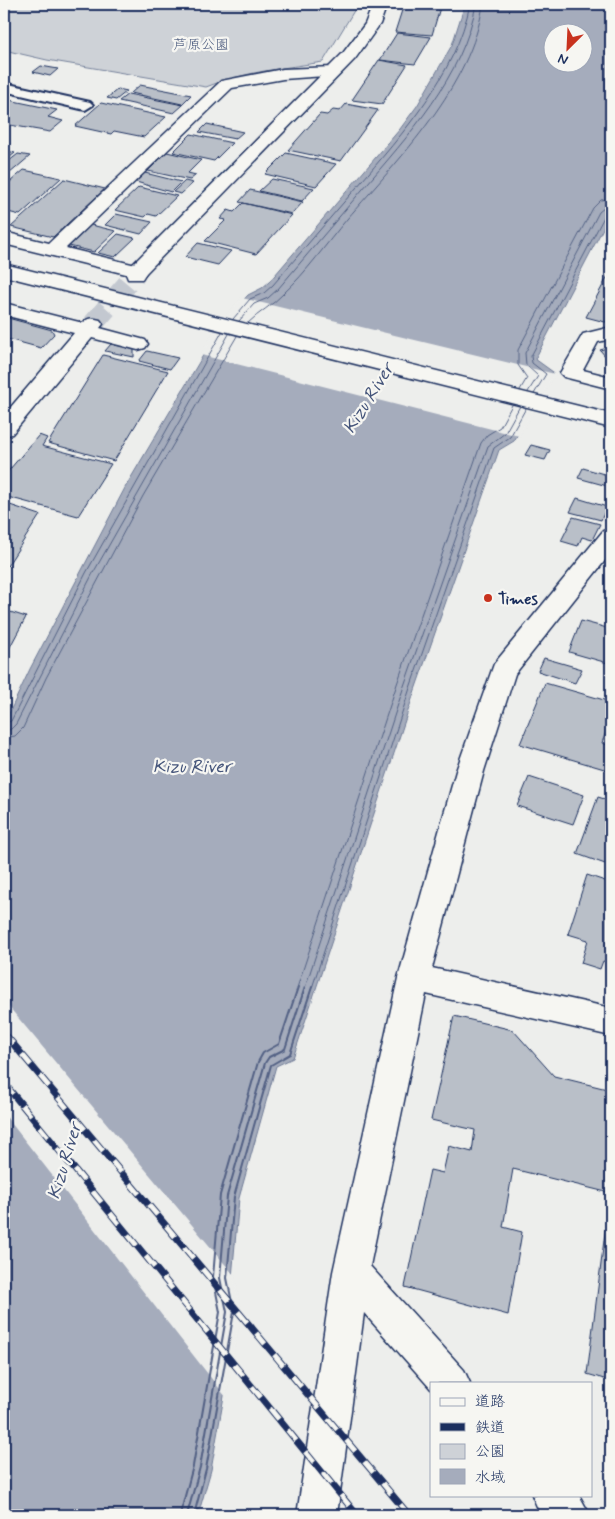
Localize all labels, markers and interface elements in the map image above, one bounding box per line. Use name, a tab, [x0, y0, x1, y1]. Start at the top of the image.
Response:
north arrow	[542, 22, 592, 72]
park label: 芦原公園	[173, 36, 229, 54]
text: N	[555, 49, 571, 69]
water label: Kizu River	[338, 357, 401, 438]
place label: Times	[498, 589, 539, 610]
marker: Times	[482, 592, 494, 604]
water label: Kizu River	[153, 755, 234, 779]
water label: Kizu River	[42, 1118, 89, 1202]
legend	[430, 1382, 592, 1496]
text: 道路	[475, 1392, 505, 1412]
text: 鉄道	[475, 1418, 505, 1438]
text: 公園	[475, 1442, 505, 1462]
text: 水域	[475, 1468, 505, 1488]

